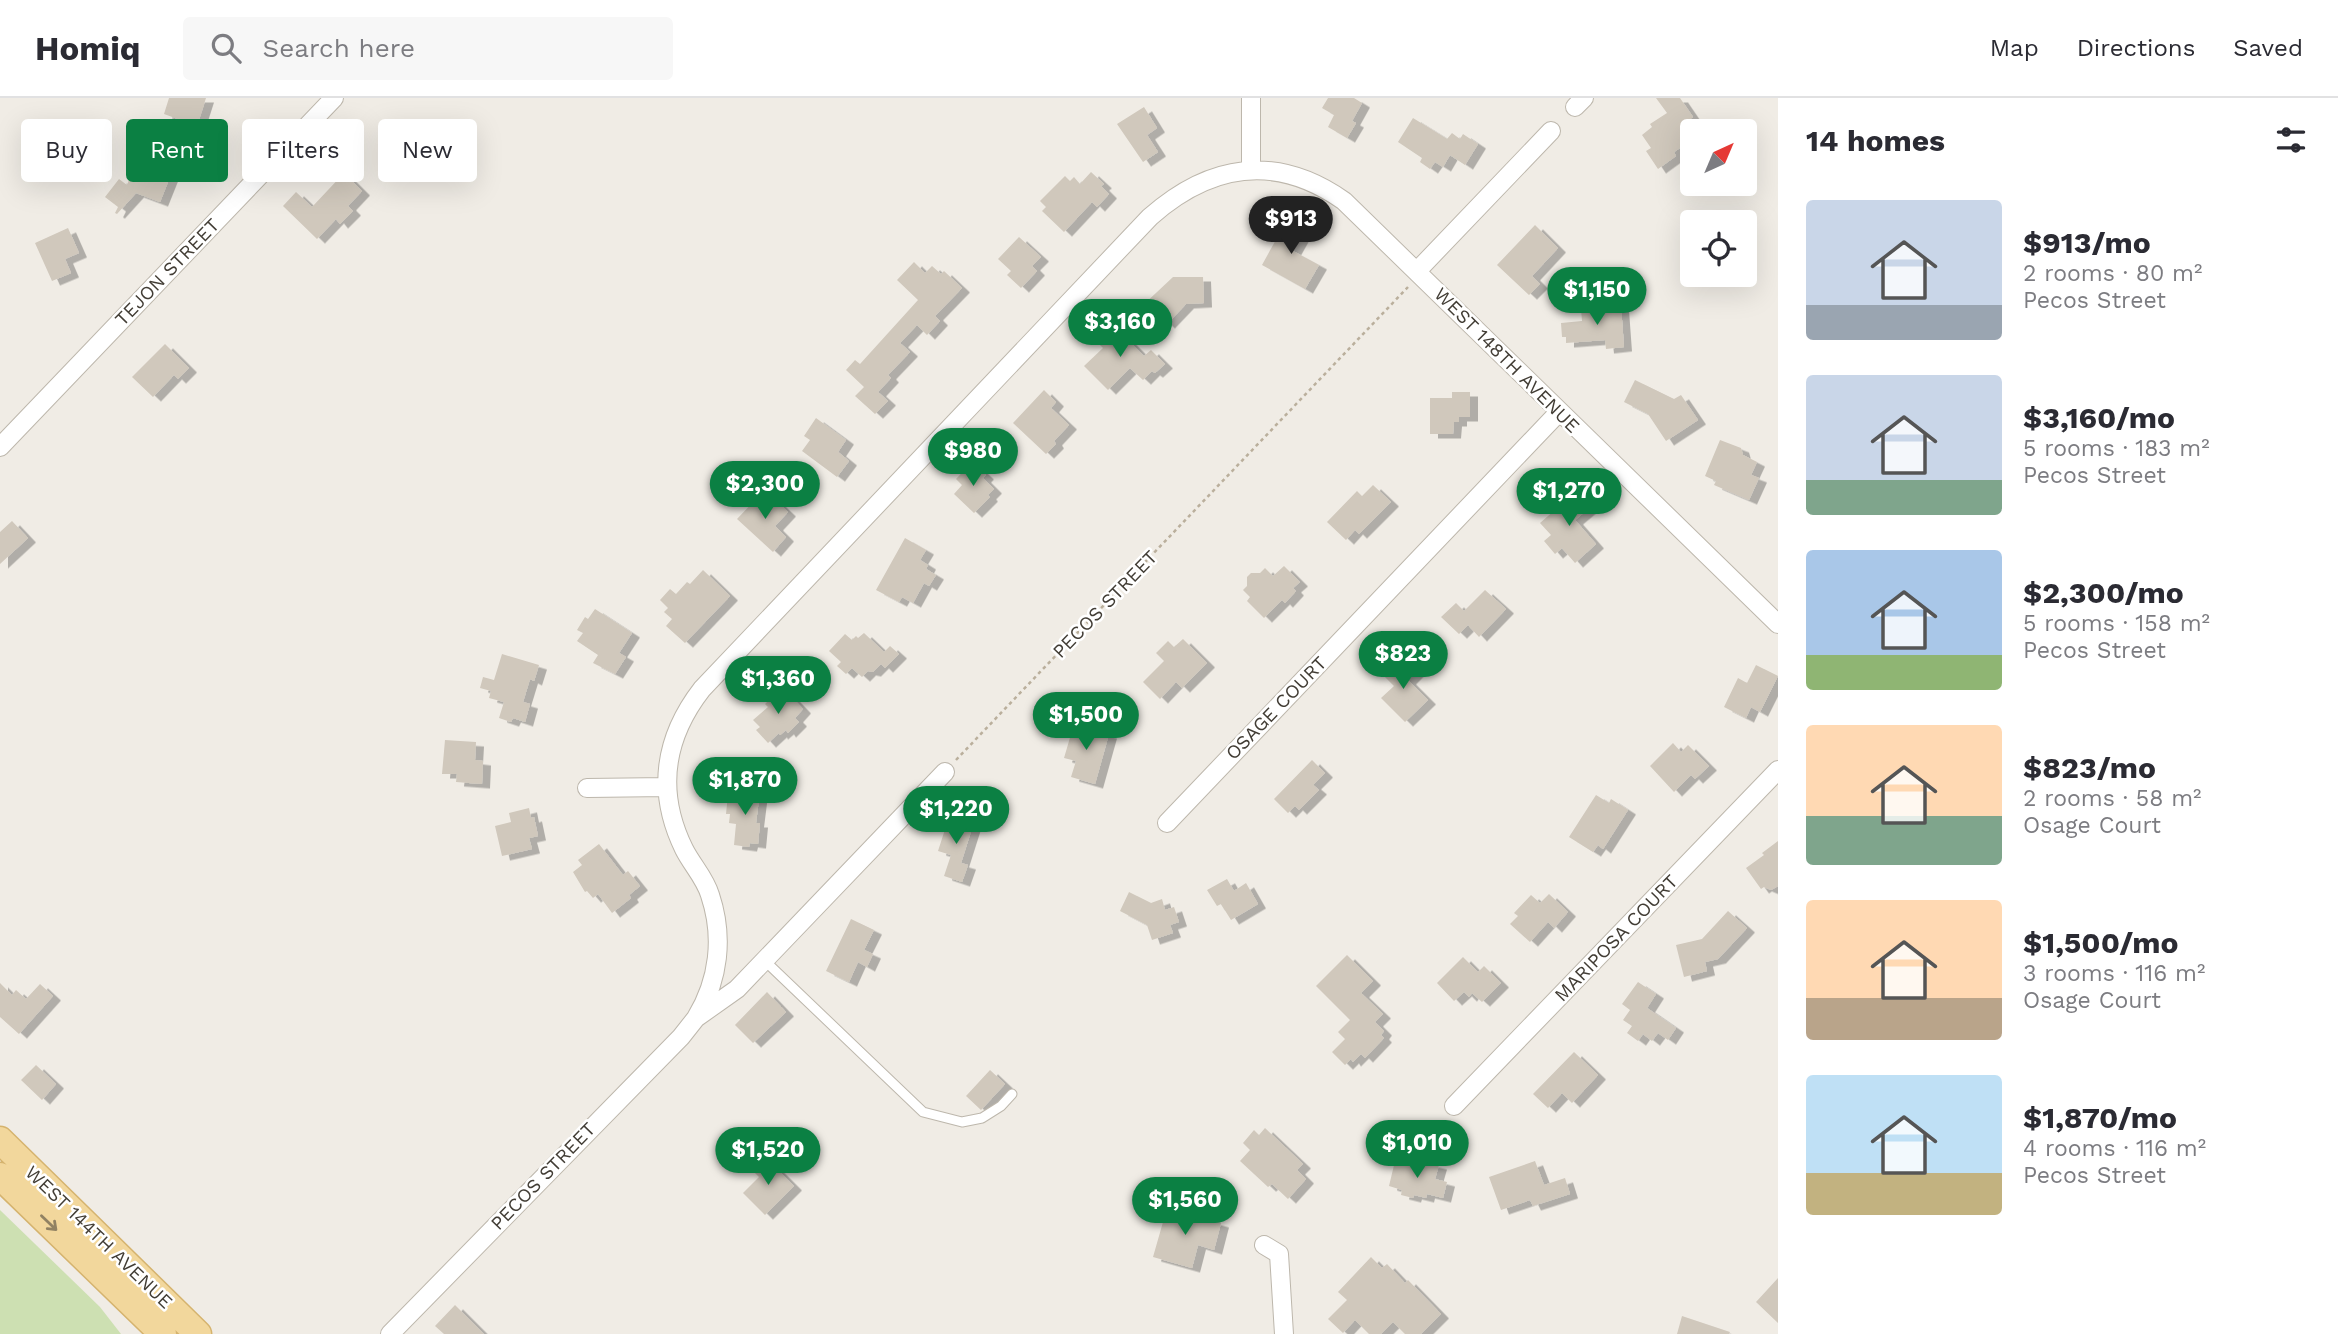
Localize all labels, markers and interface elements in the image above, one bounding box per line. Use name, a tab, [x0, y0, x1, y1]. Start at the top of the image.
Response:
search box	[183, 17, 673, 80]
text: Homiq	[35, 29, 141, 68]
icon: search	[207, 29, 245, 67]
text: Search here	[263, 33, 415, 63]
text: Map	[1990, 34, 2039, 62]
text: Directions	[2077, 34, 2195, 62]
text: Saved	[2233, 34, 2303, 62]
chip: Buy	[21, 119, 112, 182]
chip: Rent	[126, 119, 228, 182]
chip: Filters	[242, 119, 364, 182]
chip: New	[378, 119, 477, 182]
north arrow	[1680, 119, 1757, 196]
map controls	[1680, 119, 1757, 287]
icon: filters	[2272, 121, 2310, 159]
text: 14 homes	[1806, 123, 1945, 158]
pin: $913	[1250, 197, 1332, 256]
text: $913	[1265, 205, 1317, 232]
button: locate	[1680, 210, 1757, 287]
street label: TEJON STREET	[110, 214, 224, 330]
text: $913/mo	[2023, 225, 2151, 260]
icon: home	[1862, 228, 1946, 312]
text: 2 rooms · 80 m²	[2023, 260, 2202, 287]
pin: $1,150	[1540, 268, 1654, 327]
text: $1,150	[1563, 276, 1631, 303]
street label: WEST 148TH AVENUE	[1429, 282, 1585, 438]
text: Pecos Street	[2023, 287, 2166, 314]
pin: $3,160	[1063, 300, 1177, 359]
text: $3,160	[1084, 308, 1156, 335]
text: $3,160/mo	[2023, 400, 2175, 435]
icon: home	[1862, 403, 1946, 487]
pin: $980	[932, 428, 1014, 488]
text: 5 rooms · 183 m²	[2023, 435, 2210, 462]
text: $980	[944, 437, 1002, 464]
pin: $2,300	[708, 462, 822, 521]
text: Pecos Street	[2023, 462, 2166, 489]
pin: $1,270	[1512, 468, 1626, 528]
text: $2,300	[726, 470, 804, 497]
text: $1,270	[1533, 477, 1605, 504]
street label: PECOS STREET	[1048, 545, 1162, 663]
text: $2,300/mo	[2023, 575, 2184, 610]
icon: home	[1862, 578, 1946, 662]
text: 5 rooms · 158 m²	[2023, 610, 2210, 637]
pin: $823	[1362, 632, 1444, 691]
text: Pecos Street	[2023, 637, 2166, 664]
text: $823	[1375, 640, 1431, 667]
street label: OSAGE COURT	[1221, 651, 1331, 765]
pin: $1,360	[721, 656, 835, 716]
text: $1,360	[741, 665, 815, 692]
pin: $1,500	[1029, 692, 1143, 752]
text: $1,500	[1049, 701, 1123, 728]
text: $823/mo	[2023, 750, 2156, 785]
icon: home	[1862, 753, 1946, 837]
pin: $1,870	[688, 758, 802, 817]
text: $1,870	[708, 766, 782, 793]
text: 2 rooms · 58 m²	[2023, 785, 2202, 812]
pin: $1,220	[899, 786, 1013, 846]
text: $1,220	[919, 795, 993, 822]
text: Osage Court	[2023, 812, 2161, 839]
street label: MARIPOSA COURT	[1550, 870, 1682, 1006]
text: $1,500/mo	[2023, 925, 2179, 960]
icon: home	[1862, 928, 1946, 1012]
text: 3 rooms · 116 m²	[2023, 960, 2205, 987]
text: Osage Court	[2023, 987, 2161, 1014]
text: $1,870/mo	[2023, 1100, 2177, 1135]
icon: home	[1862, 1103, 1946, 1187]
street label: PECOS STREET	[486, 1117, 600, 1235]
pin: $1,010	[1360, 1121, 1474, 1180]
pin: $1,520	[711, 1128, 825, 1187]
text: $1,010	[1382, 1129, 1452, 1156]
text: 4 rooms · 116 m²	[2023, 1135, 2206, 1162]
text: $1,520	[731, 1136, 805, 1163]
street label: WEST 144TH AVENUE	[21, 1161, 177, 1313]
text: Pecos Street	[2023, 1162, 2166, 1189]
pin: $1,560	[1128, 1178, 1242, 1237]
text: $1,560	[1148, 1186, 1222, 1213]
one-way arrow	[40, 1215, 57, 1232]

